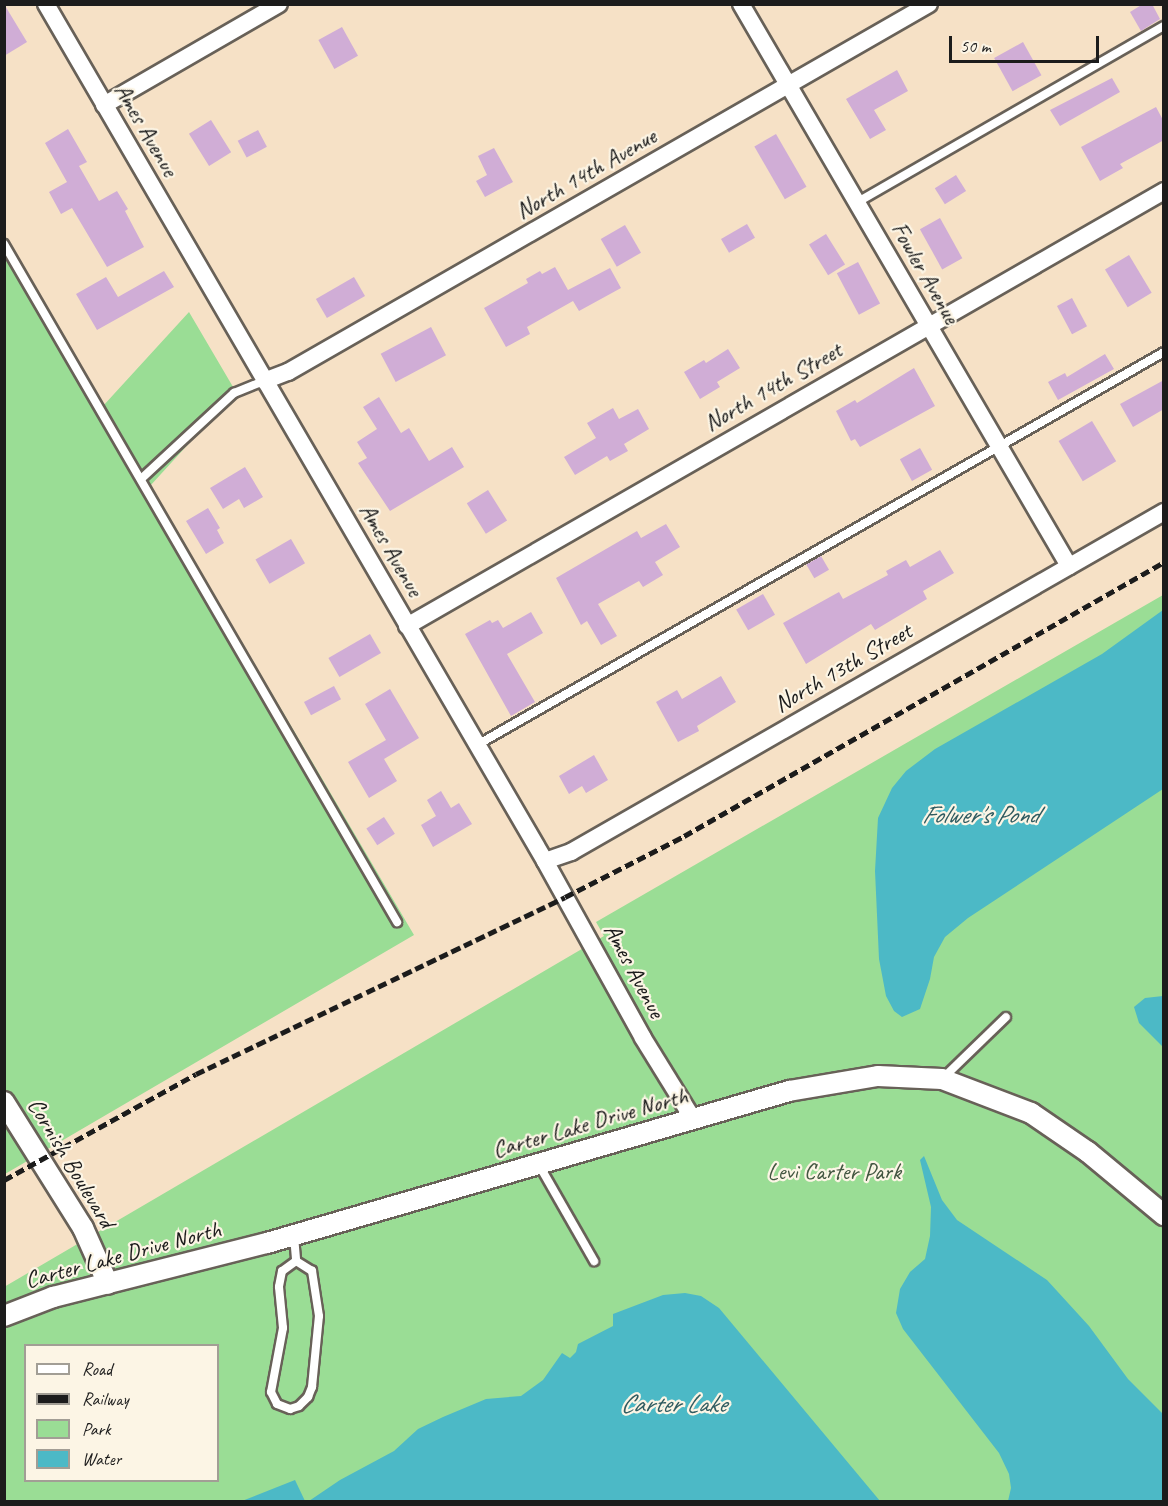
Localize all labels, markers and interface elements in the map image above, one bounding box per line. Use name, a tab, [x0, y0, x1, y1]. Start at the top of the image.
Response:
scale bar	[952, 24, 1102, 62]
text: 50 m	[960, 35, 991, 57]
street label: Ames Avenue	[108, 78, 184, 182]
street label: North 14th Avenue	[511, 122, 661, 226]
street label: Fowler Avenue	[884, 217, 966, 329]
street label: North 14th Street	[699, 336, 847, 438]
street label: Ames Avenue	[353, 498, 429, 602]
street label: North 13th Street	[769, 617, 917, 719]
water label: Folwer's Pond	[922, 799, 1038, 831]
street label: Ames Avenue	[597, 919, 671, 1023]
street label: Carter Lake Drive North	[488, 1081, 692, 1165]
street label: Cornish Boulevard	[21, 1093, 121, 1233]
park label: Levi Carter Park	[767, 1158, 901, 1186]
street label: Carter Lake Drive North	[21, 1215, 225, 1295]
legend	[24, 1344, 219, 1482]
text: Road	[82, 1358, 112, 1380]
text: Railway	[82, 1388, 129, 1410]
water label: Carter Lake	[620, 1388, 726, 1420]
text: Park	[82, 1418, 111, 1440]
text: Water	[82, 1448, 121, 1470]

